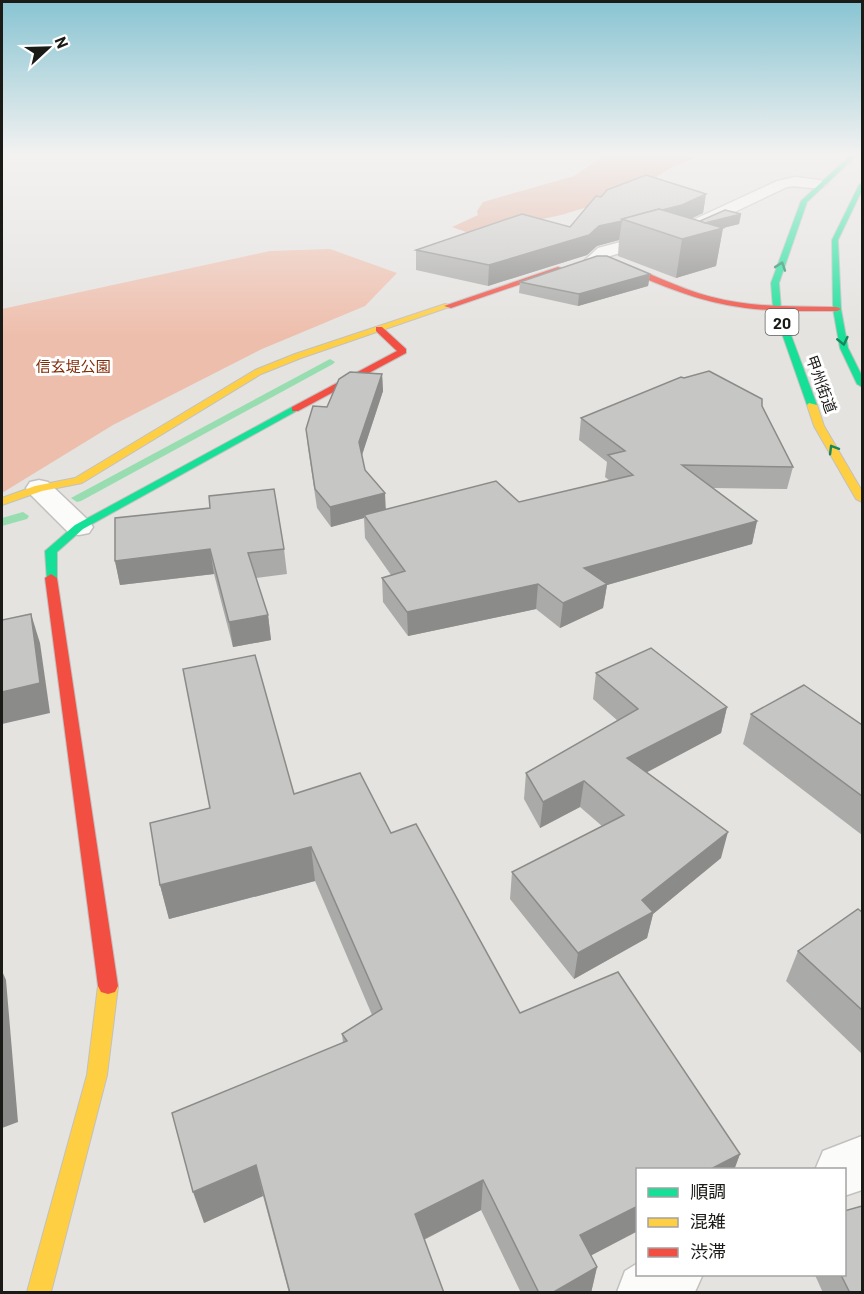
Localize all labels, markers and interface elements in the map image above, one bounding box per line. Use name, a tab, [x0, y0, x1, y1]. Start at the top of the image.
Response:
north arrow	[18, 18, 78, 78]
text: N	[52, 34, 73, 51]
one-way arrow	[774, 261, 787, 272]
road number: 20	[766, 309, 798, 335]
one-way arrow	[836, 336, 849, 346]
street label: 甲州街道	[803, 353, 841, 415]
park label: 信玄堤公園	[35, 357, 111, 375]
one-way arrow	[828, 445, 840, 455]
legend	[636, 1168, 846, 1276]
text: 順調	[690, 1180, 726, 1202]
text: 混雑	[690, 1210, 726, 1232]
text: 渋滞	[690, 1240, 726, 1262]

